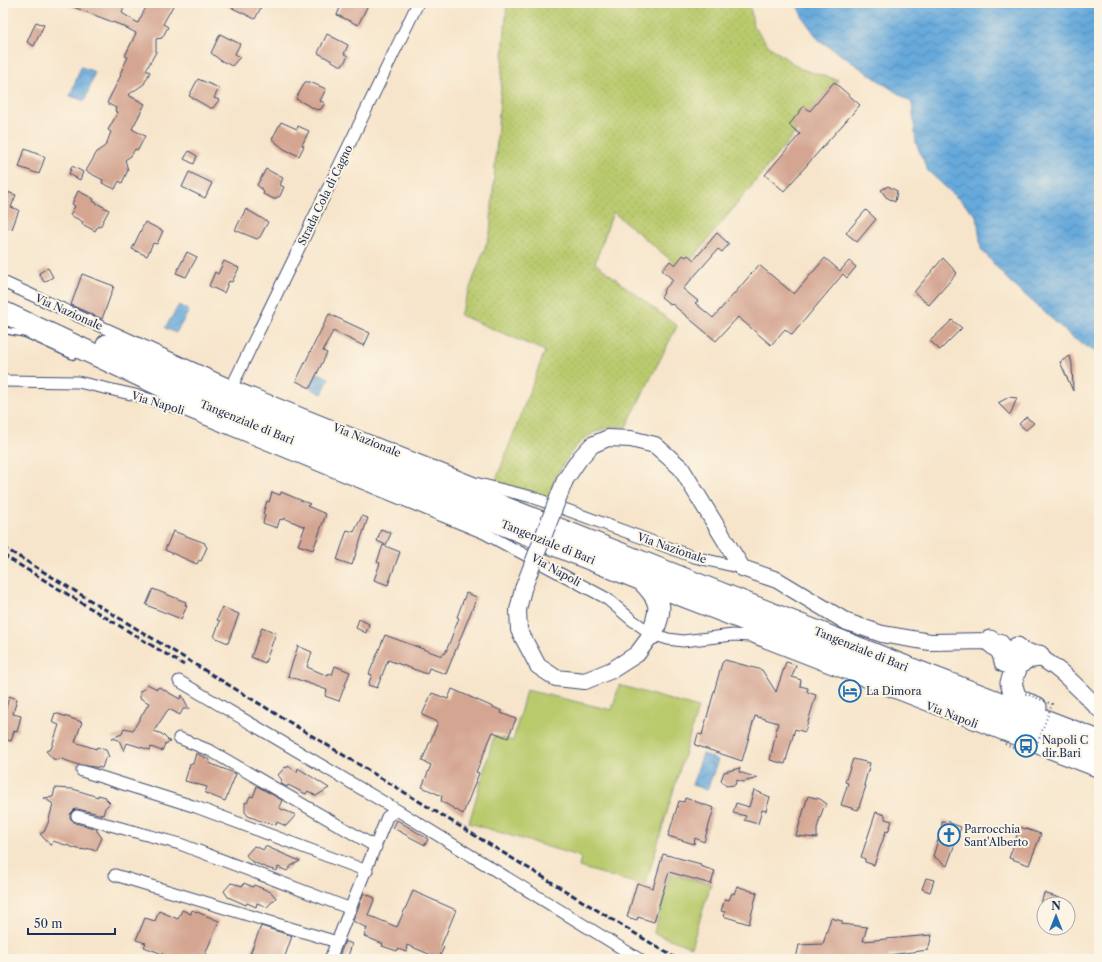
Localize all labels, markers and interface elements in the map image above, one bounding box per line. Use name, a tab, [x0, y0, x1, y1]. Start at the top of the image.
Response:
street label: Strada Cola di Cagno	[295, 142, 356, 247]
street label: Via Nazionale	[32, 290, 105, 333]
street label: Via Napoli	[129, 388, 187, 418]
street label: Tangenziale di Bari	[198, 397, 297, 448]
street label: Via Nazionale	[330, 420, 403, 460]
street label: Tangenziale di Bari	[499, 517, 598, 568]
street label: Via Nazionale	[635, 529, 708, 566]
street label: Via Napoli	[528, 550, 584, 590]
street label: Tangenziale di Bari	[812, 624, 911, 675]
hotel icon: La Dimora	[837, 678, 863, 704]
place label: La Dimora	[866, 684, 922, 698]
street label: Via Napoli	[923, 698, 981, 732]
bus stop icon: Napoli C dir.Bari	[1013, 733, 1039, 759]
place label: Napoli C dir.Bari	[1042, 733, 1088, 760]
church icon: Parrocchia Sant'Alberto	[936, 822, 962, 848]
place label: Parrocchia Sant'Alberto	[964, 822, 1029, 849]
north arrow	[1036, 896, 1076, 936]
text: N	[1051, 899, 1061, 913]
scale bar	[28, 910, 115, 936]
text: 50 m	[34, 916, 63, 931]

